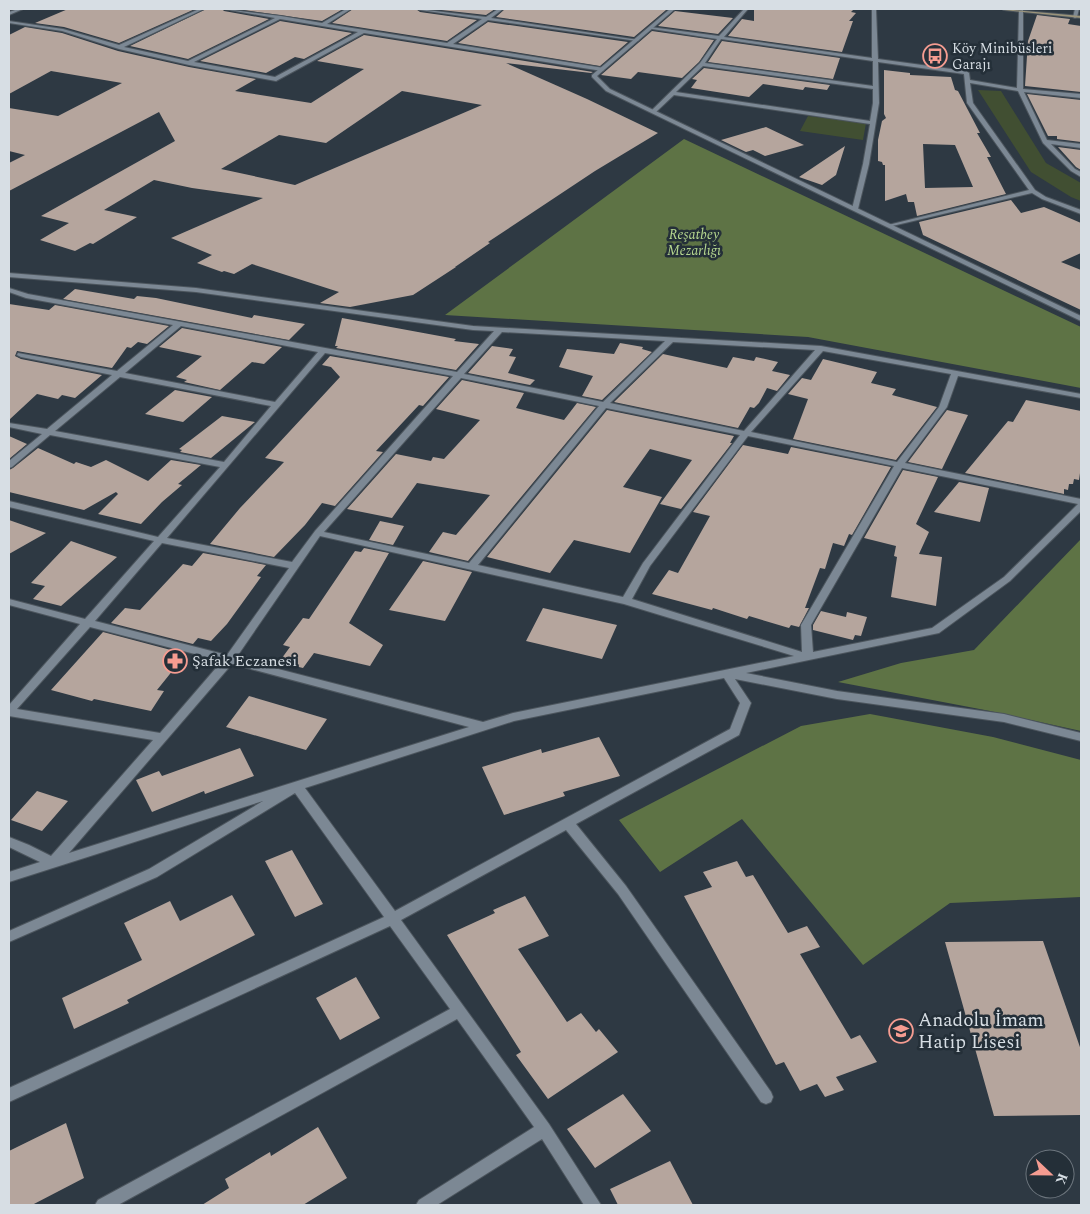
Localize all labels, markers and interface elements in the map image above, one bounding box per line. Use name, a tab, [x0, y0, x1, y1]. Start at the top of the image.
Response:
place label: Köy Minibüsleri Garajı	[952, 38, 1052, 75]
bus stop icon: Köy Minibüsleri Garajı	[922, 43, 948, 69]
park label: Reşatbey Mezarlığı	[667, 224, 721, 261]
pharmacy icon: Şafak Eczanesi	[162, 648, 188, 674]
place label: Şafak Eczanesi	[192, 649, 297, 673]
place label: Anadolu İmam Hatip Lisesi	[918, 1006, 1044, 1057]
school or university icon: Anadolu İmam Hatip Lisesi	[888, 1018, 914, 1044]
north arrow	[1025, 1149, 1075, 1199]
text: K	[1050, 1170, 1073, 1188]

